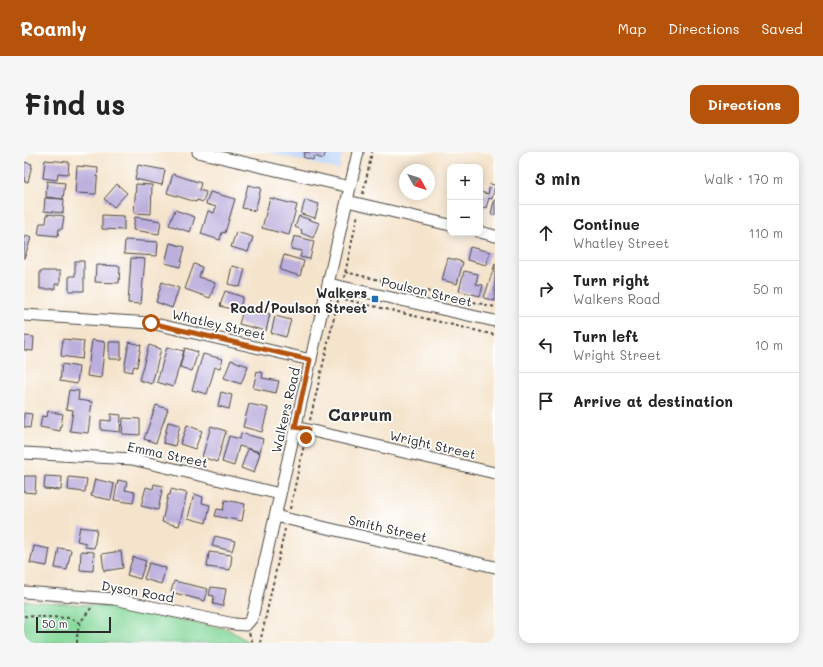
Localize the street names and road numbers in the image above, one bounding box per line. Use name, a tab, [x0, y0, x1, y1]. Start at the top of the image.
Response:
street label: Poulson Street	[380, 272, 474, 310]
street label: Whatley Street	[170, 305, 268, 343]
street label: Walkers Road	[267, 366, 303, 454]
street label: Wright Street	[388, 426, 478, 462]
street label: Emma Street	[126, 437, 210, 471]
street label: Smith Street	[347, 511, 429, 545]
street label: Dyson Road	[100, 576, 176, 606]

